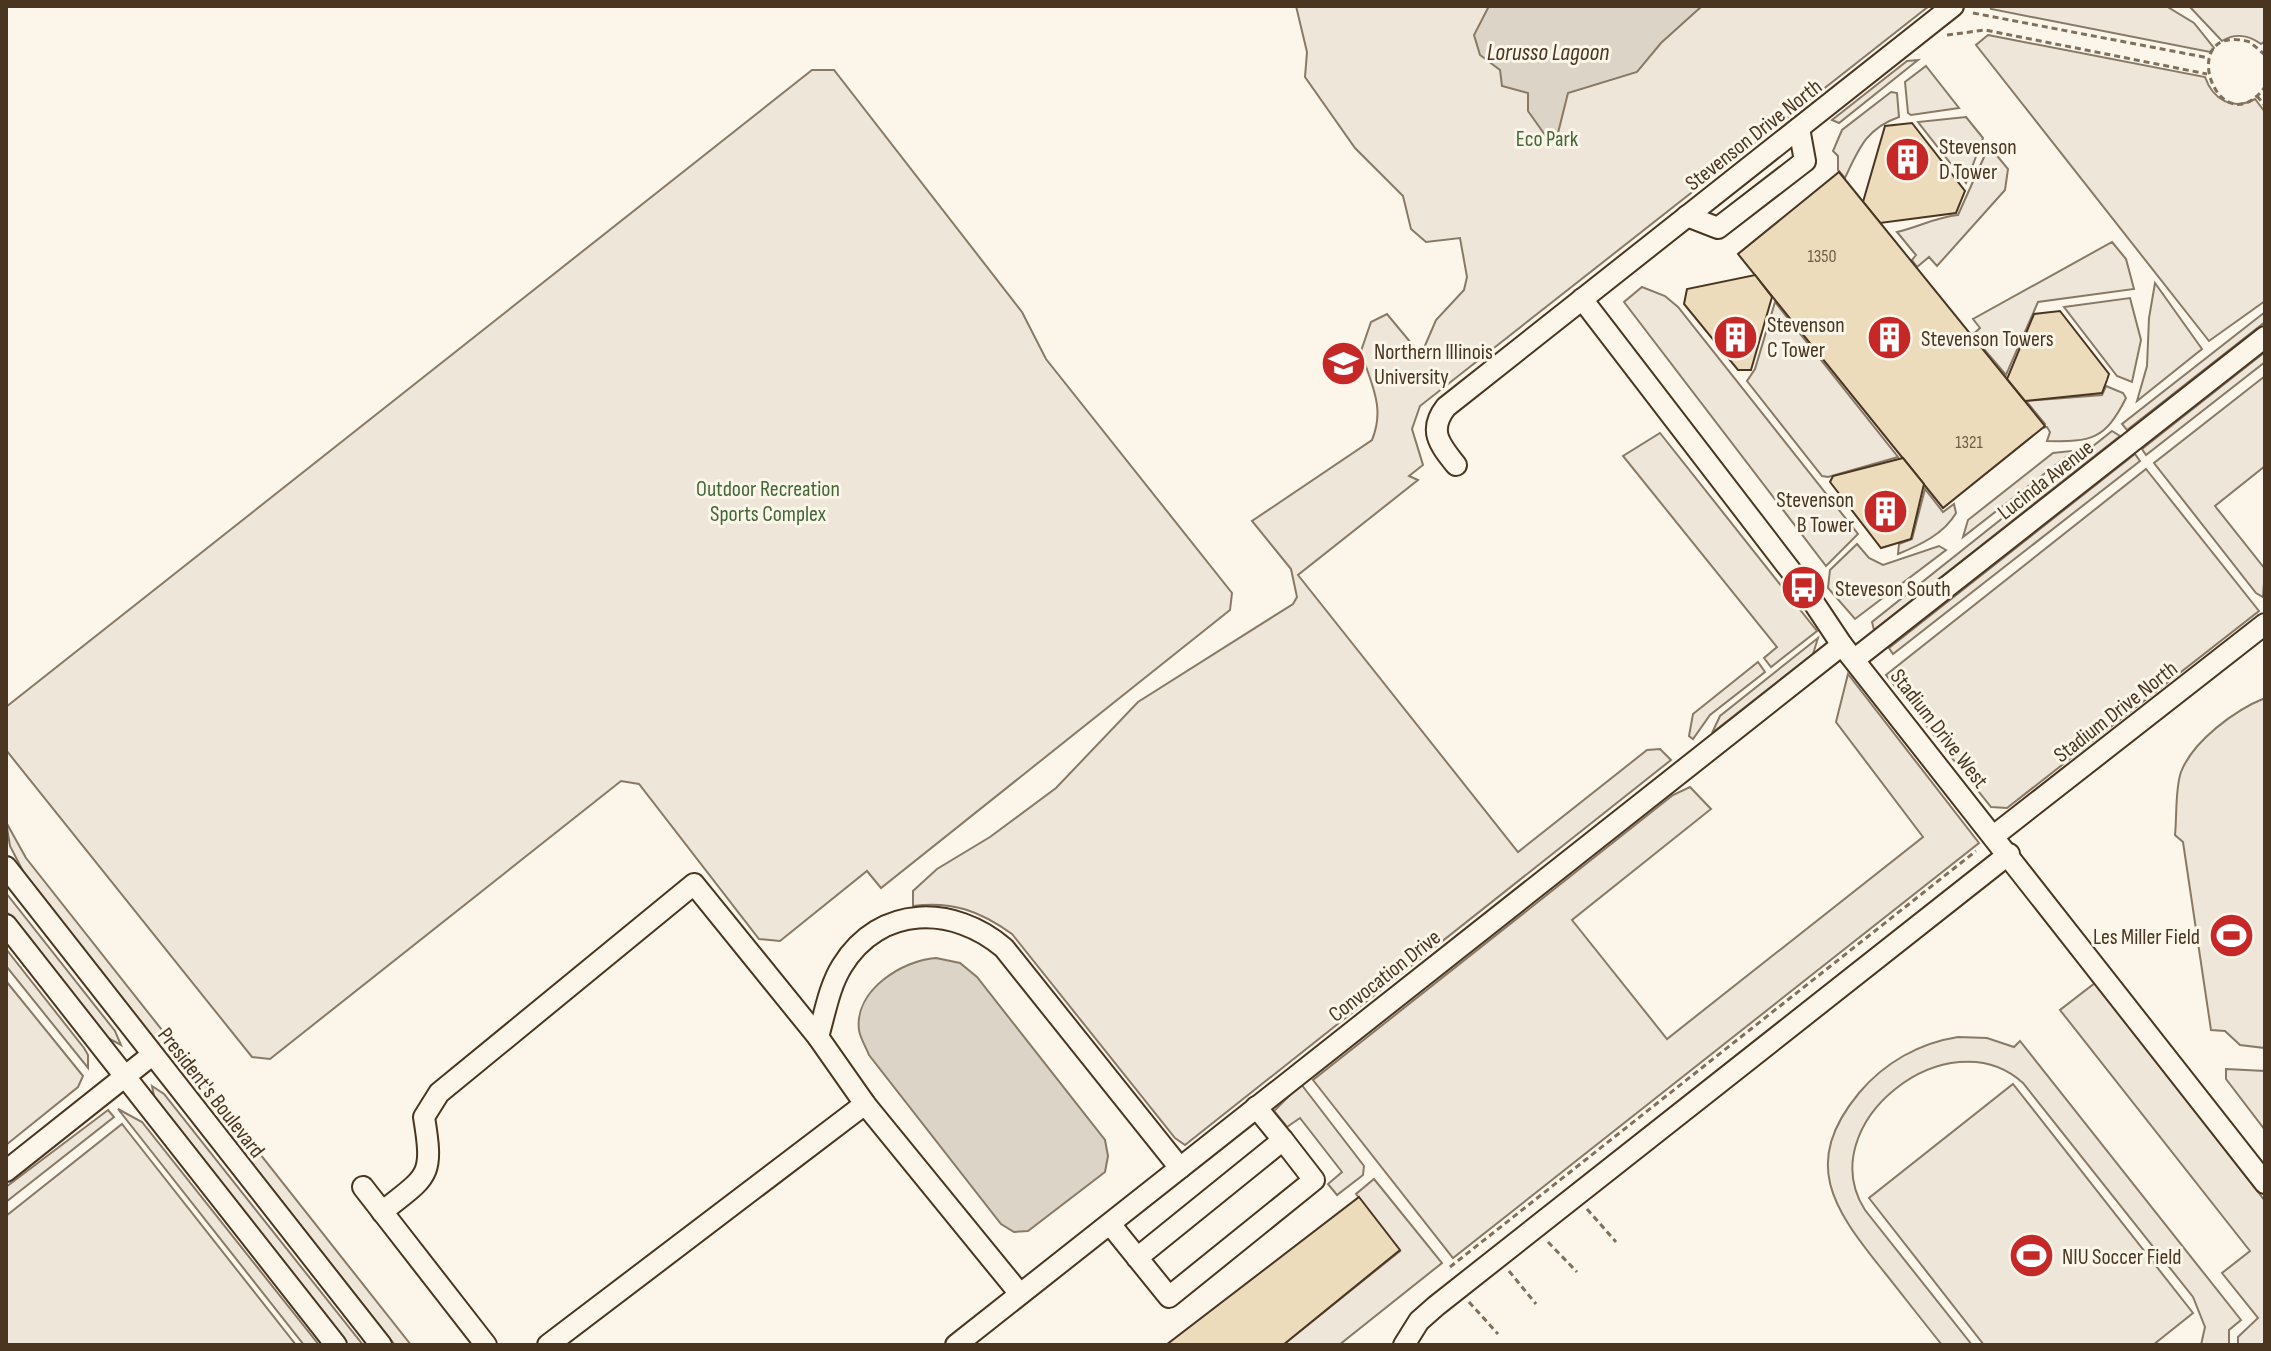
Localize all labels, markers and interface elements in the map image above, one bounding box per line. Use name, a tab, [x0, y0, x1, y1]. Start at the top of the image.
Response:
water label: Lorusso Lagoon	[1487, 38, 1609, 67]
street label: Stevenson Drive North	[1680, 73, 1828, 197]
park label: Eco Park	[1516, 126, 1579, 153]
place label: Stevenson D Tower	[1939, 134, 2017, 186]
building icon: Stevenson D Tower	[1884, 135, 1932, 183]
house number: 1350	[1807, 246, 1837, 267]
place label: Stevenson C Tower	[1767, 312, 1845, 364]
building icon: Stevenson C Tower	[1712, 313, 1760, 361]
building icon: Stevenson Towers	[1866, 314, 1914, 362]
place label: Stevenson Towers	[1921, 326, 2054, 353]
place label: Northern Illinois University	[1374, 339, 1493, 391]
school or university icon: Northern Illinois University	[1319, 340, 1367, 388]
house number: 1321	[1955, 432, 1984, 453]
street label: Lucinda Avenue	[1992, 434, 2099, 526]
park label: Outdoor Recreation Sports Complex	[696, 476, 840, 528]
place label: Stevenson B Tower	[1776, 487, 1854, 539]
building icon: Stevenson B Tower	[1861, 488, 1909, 536]
bus stop icon: Steveson South	[1780, 564, 1828, 612]
place label: Steveson South	[1835, 576, 1951, 603]
street label: Stadium Drive North	[2049, 656, 2183, 769]
street label: Stadium Drive West	[1884, 664, 1994, 794]
sports icon: Les Miller Field	[2207, 912, 2255, 960]
street label: Convocation Drive	[1324, 924, 1446, 1028]
place label: Les Miller Field	[2093, 924, 2200, 951]
street label: President's Boulevard	[152, 1022, 270, 1163]
sports icon: NIU Soccer Field	[2007, 1232, 2055, 1280]
place label: NIU Soccer Field	[2062, 1244, 2182, 1271]

